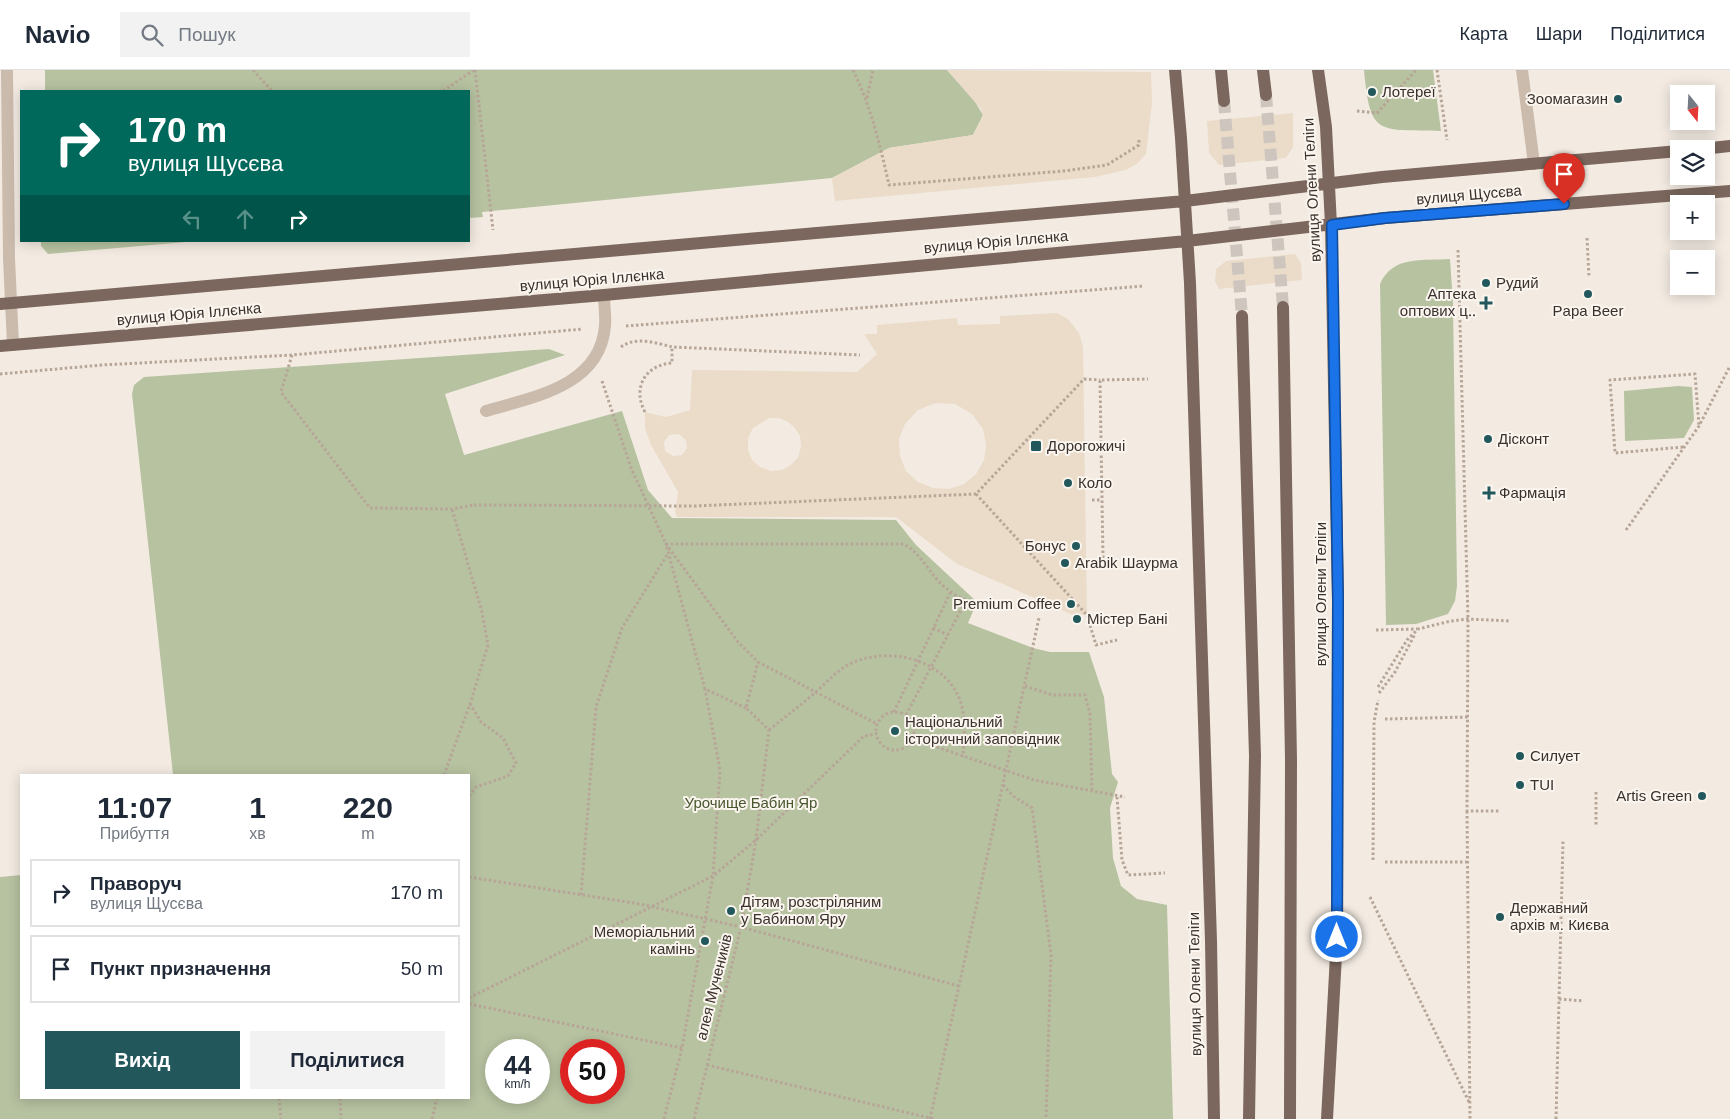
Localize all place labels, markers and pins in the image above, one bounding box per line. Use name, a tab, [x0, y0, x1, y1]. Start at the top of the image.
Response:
place label: Лотереї	[1382, 83, 1437, 100]
marker: Лотереї	[1366, 86, 1378, 98]
place label: Зоомагазин	[1527, 90, 1608, 107]
marker: Зоомагазин	[1612, 93, 1624, 105]
pin	[1543, 153, 1585, 204]
place label: Рудий	[1496, 274, 1539, 291]
marker: Рудий	[1480, 277, 1492, 289]
place label: Аптека оптових ц‥	[1400, 285, 1477, 319]
marker: Papa Beer	[1582, 288, 1594, 300]
marker: Аптека оптових ц‥	[1480, 297, 1492, 309]
place label: Papa Beer	[1553, 302, 1623, 319]
place label: Дісконт	[1498, 430, 1549, 447]
marker: Дісконт	[1482, 433, 1494, 445]
place label: Дорогожичі	[1047, 437, 1125, 454]
marker: Дорогожичі	[1029, 439, 1043, 453]
place label: Коло	[1078, 474, 1112, 491]
marker: Коло	[1062, 477, 1074, 489]
place label: Фармація	[1499, 484, 1566, 501]
marker: Фармація	[1483, 487, 1495, 499]
place label: Бонус	[1025, 537, 1066, 554]
marker: Бонус	[1070, 540, 1082, 552]
place label: Arabik Шаурма	[1075, 554, 1179, 571]
marker: Arabik Шаурма	[1059, 557, 1071, 569]
place label: Premium Coffee	[953, 595, 1061, 612]
marker: Premium Coffee	[1065, 598, 1077, 610]
place label: Містер Бані	[1087, 610, 1168, 627]
marker: Містер Бані	[1071, 613, 1083, 625]
place label: Національний історичний заповідник	[905, 713, 1060, 747]
marker: Національний історичний заповідник	[889, 725, 901, 737]
place label: Силует	[1530, 747, 1580, 764]
marker: Силует	[1514, 750, 1526, 762]
place label: TUI	[1530, 776, 1554, 793]
marker: TUI	[1514, 779, 1526, 791]
place label: Artis Green	[1616, 787, 1692, 804]
marker: Artis Green	[1696, 790, 1708, 802]
place label: Дітям, розстріляним у Бабином Яру	[741, 893, 881, 927]
place label: Державний архів м. Києва	[1510, 899, 1610, 933]
marker: Дітям, розстріляним у Бабином Яру	[725, 905, 737, 917]
marker: Державний архів м. Києва	[1494, 911, 1506, 923]
place label: Меморіальний камінь	[594, 923, 695, 957]
marker: Меморіальний камінь	[699, 935, 711, 947]

